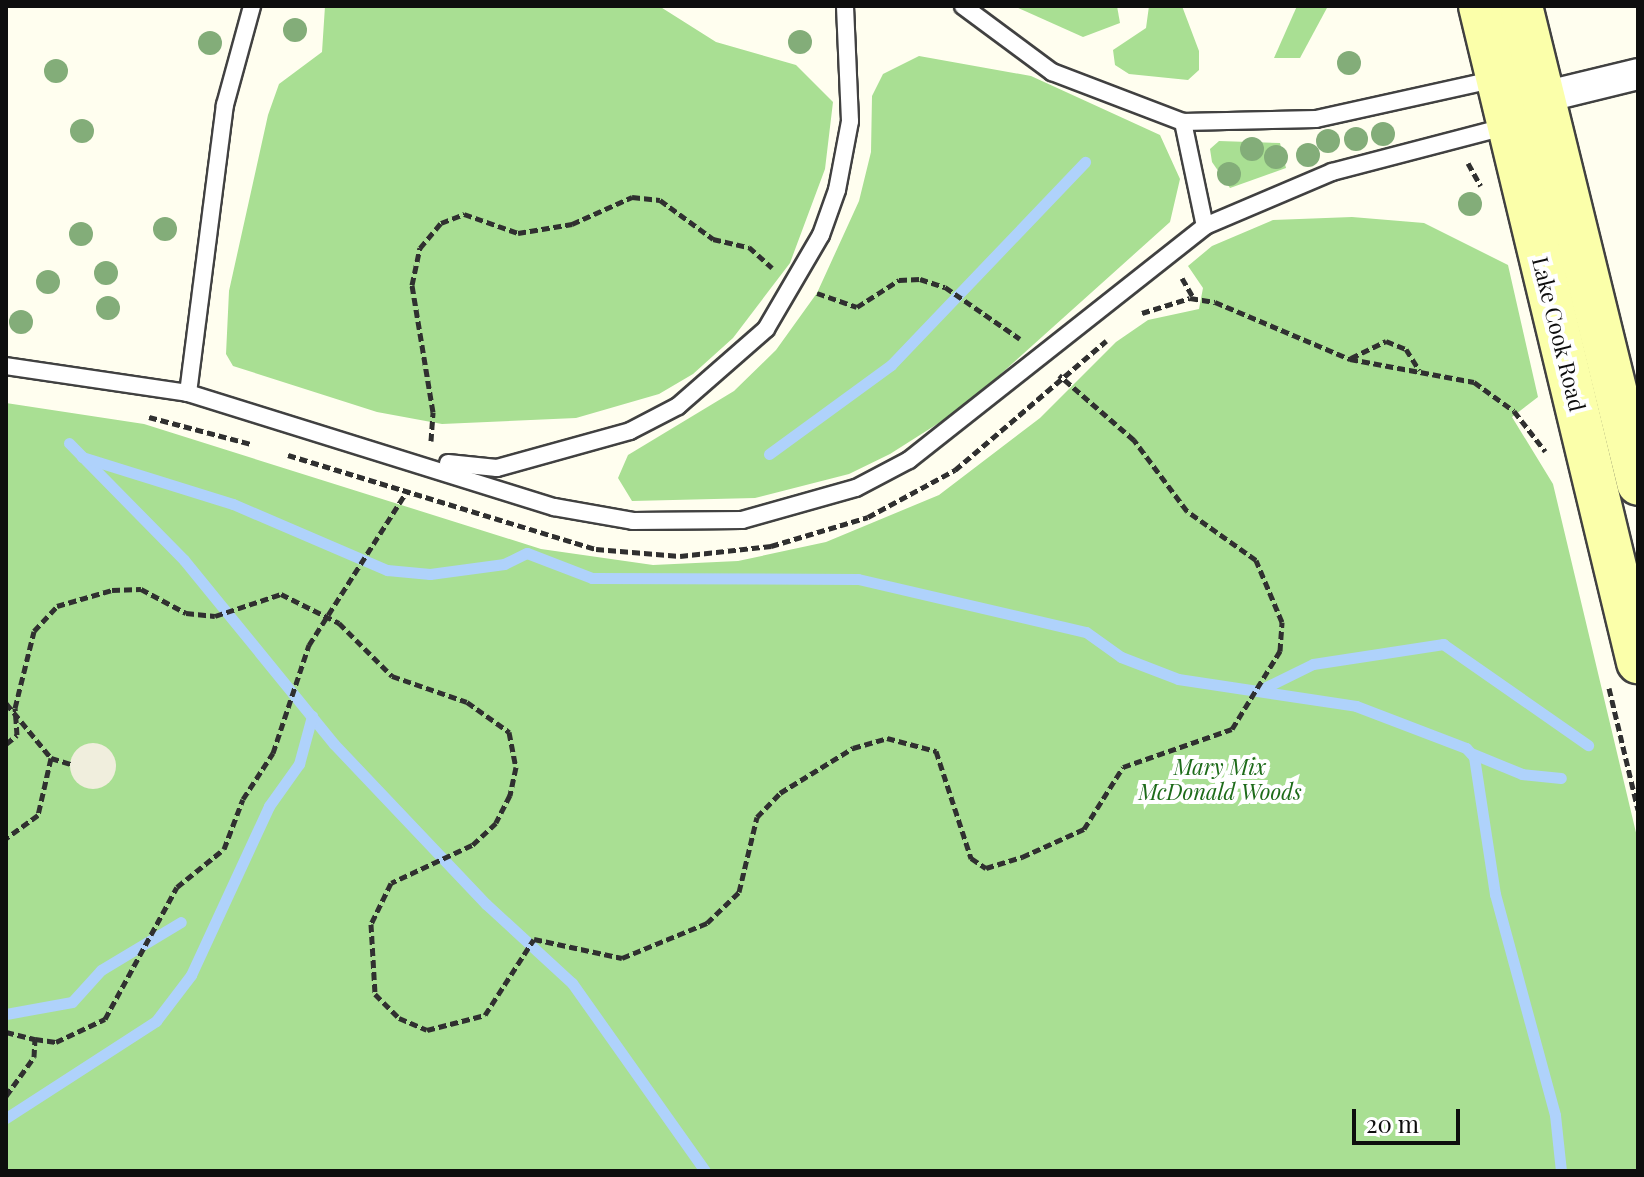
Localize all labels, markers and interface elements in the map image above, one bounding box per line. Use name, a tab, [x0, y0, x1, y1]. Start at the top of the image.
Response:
street label: Lake Cook Road	[1527, 254, 1591, 414]
park label: Mary Mix McDonald Woods	[1138, 753, 1302, 804]
scale bar	[1356, 1093, 1464, 1143]
text: 20 m	[1366, 1107, 1419, 1139]

